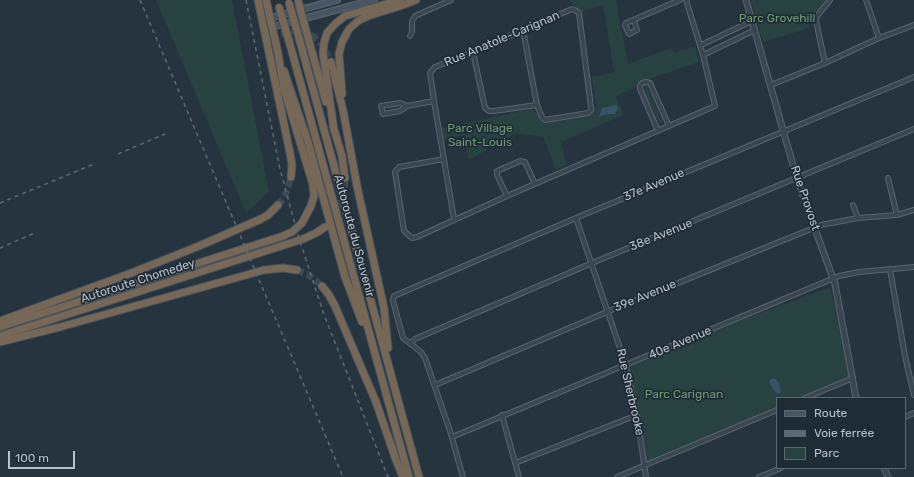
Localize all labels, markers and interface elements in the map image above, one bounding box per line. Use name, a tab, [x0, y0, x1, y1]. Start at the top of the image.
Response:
street label: Rue Anatole-Carignan	[442, 8, 562, 70]
park label: Parc Grovehill	[739, 12, 815, 26]
park label: Parc Village Saint-Louis	[447, 122, 513, 150]
street label: Rue Provost	[787, 164, 823, 232]
street label: 37e Avenue	[621, 166, 687, 204]
street label: Autoroute du Souvenir	[331, 173, 377, 299]
street label: 38e Avenue	[627, 216, 695, 254]
street label: Autoroute Chomedey	[79, 256, 197, 306]
street label: 39e Avenue	[612, 277, 678, 315]
street label: 40e Avenue	[646, 323, 714, 363]
street label: Rue Sherbrooke	[613, 347, 647, 437]
park label: Parc Carignan	[645, 388, 723, 402]
legend	[776, 397, 906, 469]
text: Route	[814, 406, 847, 420]
text: Voie ferrée	[814, 426, 874, 440]
scale bar	[10, 443, 77, 469]
text: Parc	[814, 446, 839, 460]
text: 100 m	[15, 451, 49, 465]

